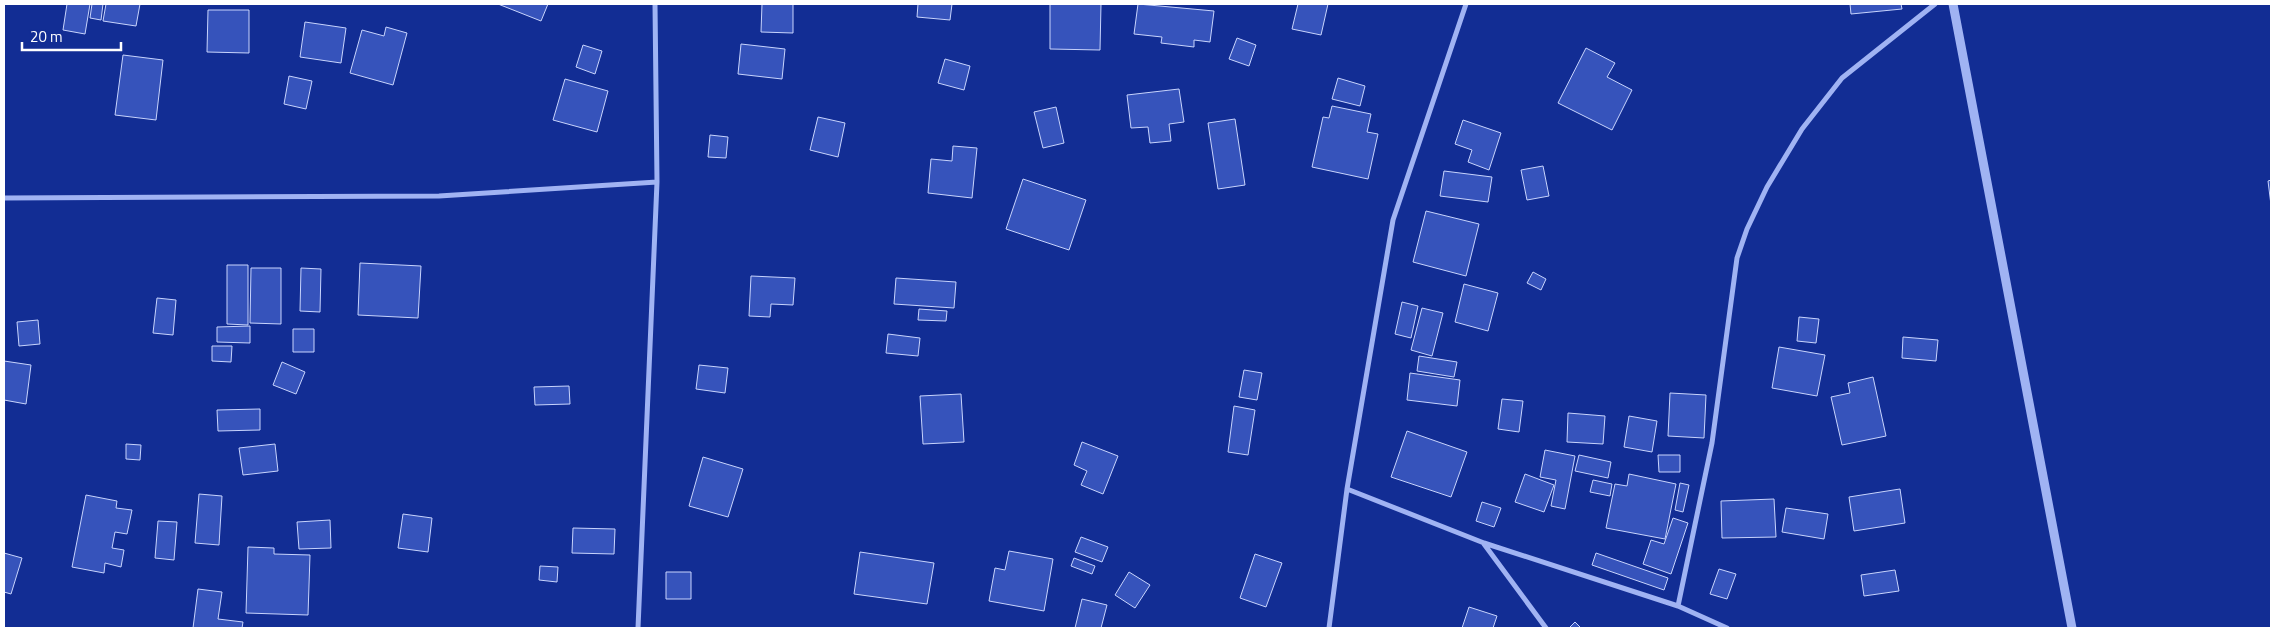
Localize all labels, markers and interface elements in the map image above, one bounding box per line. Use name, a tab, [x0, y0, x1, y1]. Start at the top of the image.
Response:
scale bar	[22, 20, 121, 52]
text: 20 m	[30, 25, 63, 48]

